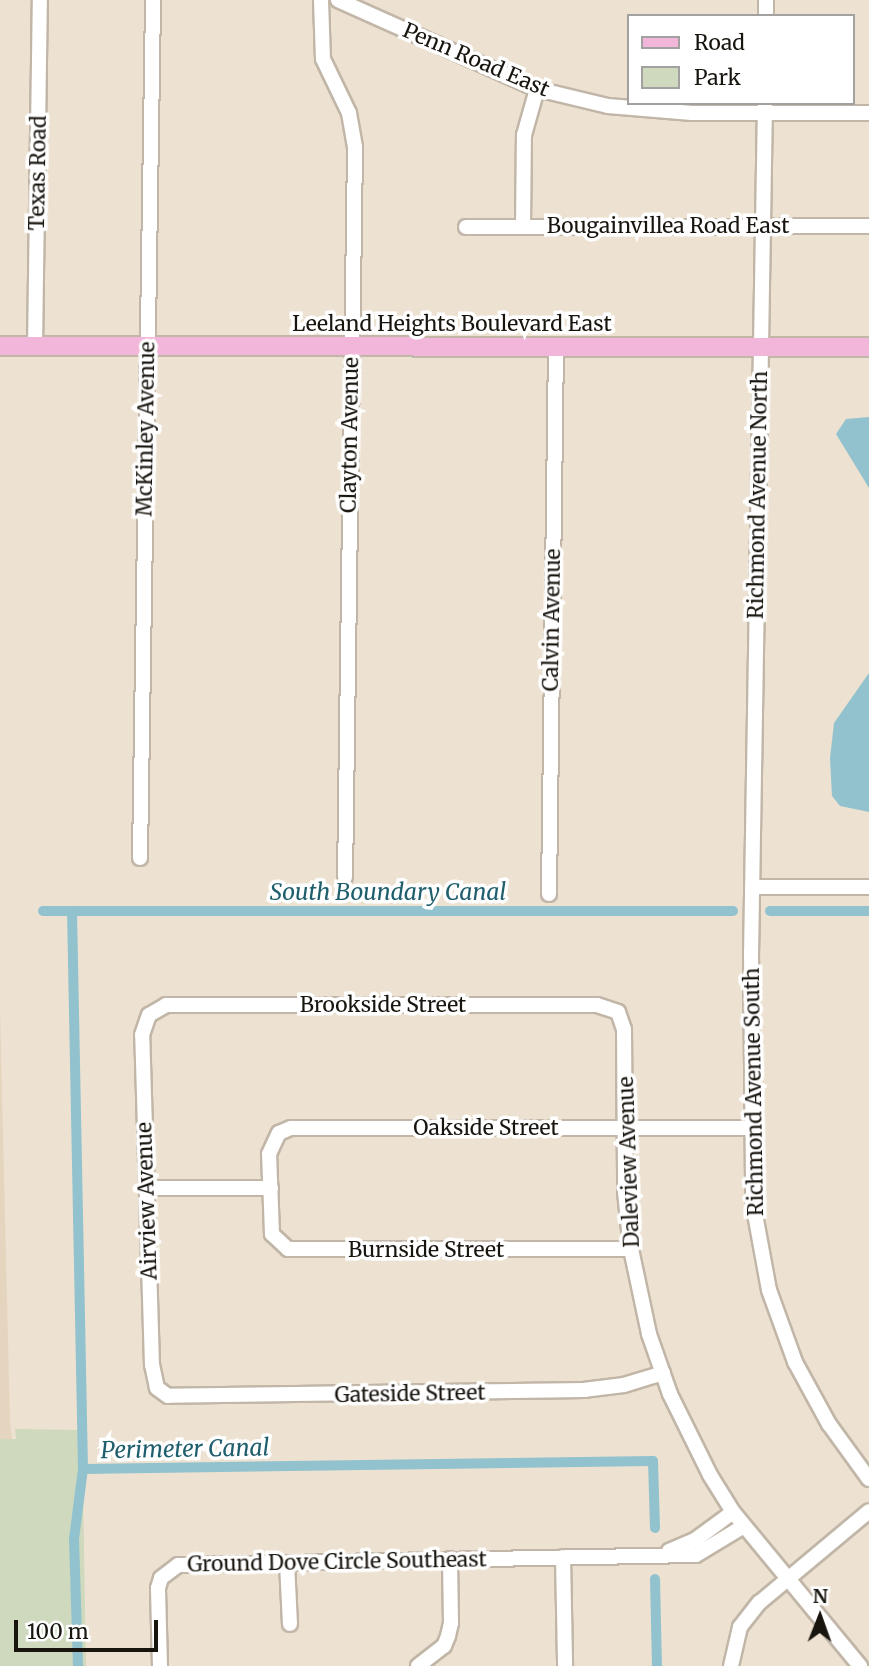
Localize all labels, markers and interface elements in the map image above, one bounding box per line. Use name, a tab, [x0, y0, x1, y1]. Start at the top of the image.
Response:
legend	[628, 14, 855, 105]
street label: Penn Road East	[399, 18, 553, 102]
text: Road	[694, 29, 745, 56]
text: Park	[694, 64, 741, 91]
street label: Texas Road	[24, 115, 52, 231]
street label: Bougainvillea Road East	[547, 213, 789, 239]
street label: Leeland Heights Boulevard East	[292, 311, 612, 337]
street label: McKinley Avenue	[132, 341, 160, 517]
street label: Clayton Avenue	[336, 357, 364, 513]
street label: Richmond Avenue North	[743, 371, 773, 619]
street label: Calvin Avenue	[538, 548, 566, 692]
water label: South Boundary Canal	[270, 878, 506, 906]
street label: Richmond Avenue South	[739, 968, 769, 1216]
street label: Brookside Street	[300, 992, 466, 1018]
street label: Daleview Avenue	[613, 1076, 645, 1248]
street label: Oakside Street	[413, 1115, 559, 1141]
street label: Airview Avenue	[132, 1122, 162, 1280]
street label: Burnside Street	[348, 1237, 504, 1263]
street label: Gateside Street	[334, 1380, 486, 1408]
water label: Perimeter Canal	[100, 1434, 270, 1464]
street label: Ground Dove Circle Southeast	[187, 1547, 487, 1577]
north arrow	[785, 1582, 855, 1652]
text: N	[813, 1584, 828, 1608]
scale bar	[18, 1606, 161, 1650]
text: 100 m	[27, 1618, 89, 1645]

